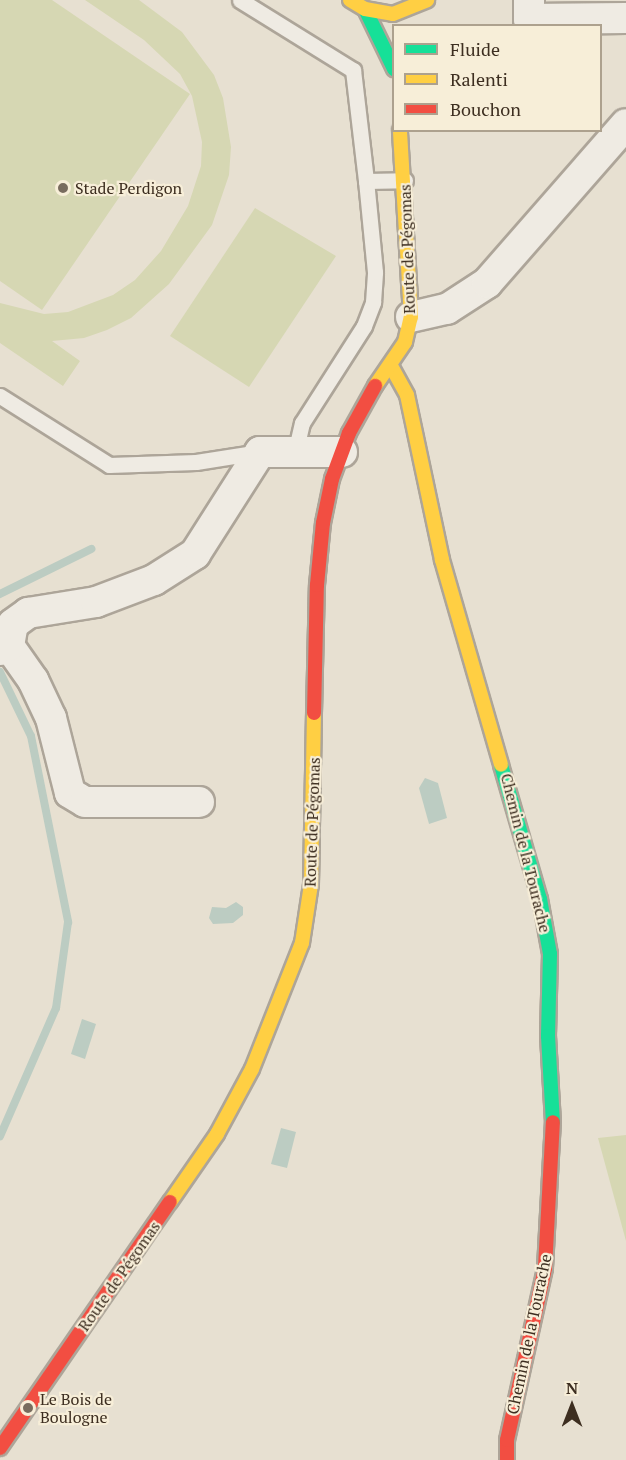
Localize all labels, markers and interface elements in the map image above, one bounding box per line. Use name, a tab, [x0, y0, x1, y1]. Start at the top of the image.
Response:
legend	[392, 24, 602, 132]
text: Fluide	[450, 37, 500, 61]
text: Ralenti	[450, 67, 508, 91]
text: Bouchon	[450, 97, 521, 121]
place label: Stade Perdigon	[75, 178, 182, 198]
marker: Stade Perdigon	[56, 181, 70, 195]
street label: Route de Pégomas	[395, 184, 419, 314]
street label: Route de Pégomas	[300, 757, 324, 887]
street label: Chemin de la Tourache	[497, 771, 555, 935]
street label: Route de Pégomas	[74, 1217, 164, 1335]
street label: Chemin de la Tourache	[503, 1252, 555, 1416]
north arrow	[542, 1376, 602, 1436]
text: N	[566, 1377, 578, 1399]
place label: Le Bois de Boulogne	[40, 1389, 112, 1427]
marker: Le Bois de Boulogne	[21, 1401, 35, 1415]

